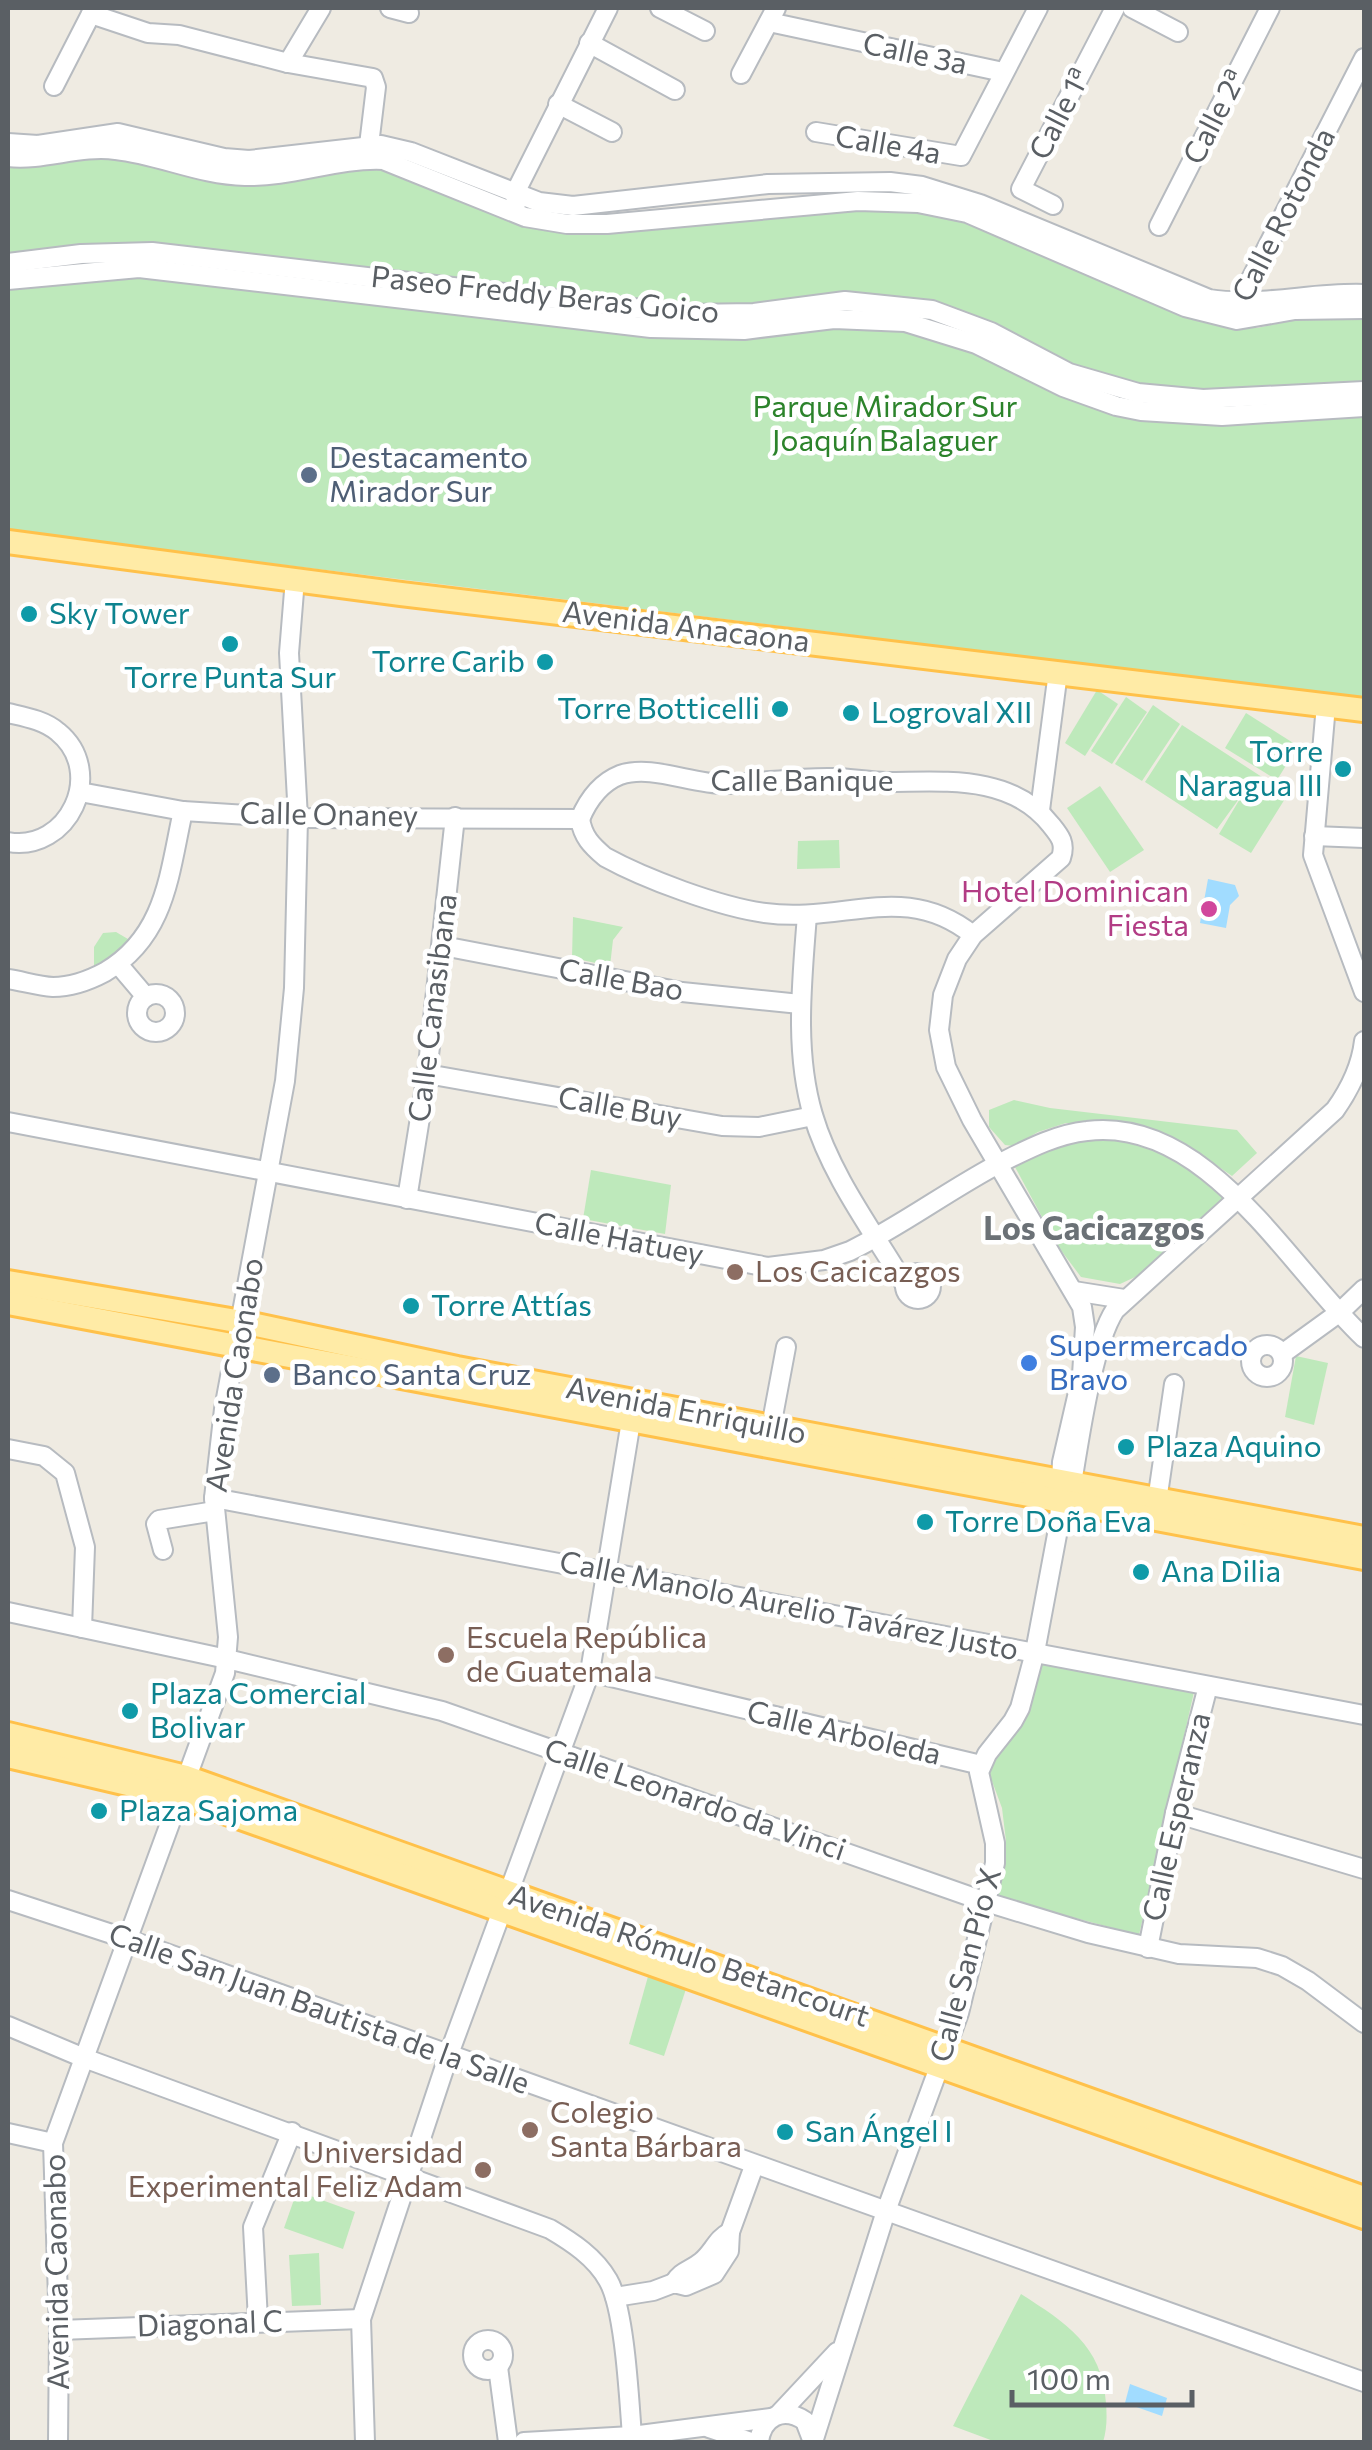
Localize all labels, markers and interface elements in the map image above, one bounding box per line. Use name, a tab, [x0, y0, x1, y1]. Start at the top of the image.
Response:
street label: Calle 3a	[860, 22, 971, 81]
street label: Calle 1ª	[1019, 61, 1096, 165]
street label: Calle 2ª	[1173, 62, 1252, 170]
street label: Calle 4a	[833, 115, 944, 170]
street label: Calle Rotonda	[1222, 121, 1341, 307]
street label: Paseo Freddy Beras Goico	[369, 256, 721, 329]
park label: Parque Mirador Sur Joaquín Balaguer	[753, 386, 1017, 457]
place label: Destacamento Mirador Sur	[329, 437, 528, 508]
marker: Destacamento Mirador Sur	[298, 464, 320, 486]
street label: Avenida Anacaona	[561, 591, 812, 658]
place label: Sky Tower	[49, 593, 190, 630]
marker: Sky Tower	[18, 603, 40, 625]
marker: Torre Punta Sur	[219, 633, 241, 655]
place label: Torre Carib	[371, 641, 525, 678]
marker: Torre Carib	[534, 651, 556, 673]
place label: Torre Punta Sur	[124, 657, 336, 694]
place label: Torre Botticelli	[557, 688, 760, 725]
place label: Logroval XII	[871, 692, 1033, 729]
marker: Torre Botticelli	[769, 698, 791, 720]
marker: Logroval XII	[840, 702, 862, 724]
place label: Torre Naragua III	[1178, 731, 1323, 802]
marker: Torre Naragua III	[1332, 758, 1354, 780]
street label: Calle Banique	[710, 760, 894, 797]
street label: Calle Onaney	[239, 792, 419, 833]
place label: Hotel Dominican Fiesta	[961, 871, 1189, 942]
street label: Calle Canasibana	[398, 891, 463, 1124]
marker: Hotel Dominican Fiesta	[1198, 898, 1220, 920]
street label: Calle Bao	[556, 948, 687, 1007]
street label: Calle Buy	[556, 1076, 685, 1135]
street label: Calle Hatuey	[532, 1202, 707, 1271]
district label: Los Cacicazgos	[983, 1207, 1205, 1247]
place label: Los Cacicazgos	[755, 1251, 961, 1288]
street label: Avenida Caonabo	[196, 1255, 269, 1494]
marker: Los Cacicazgos	[724, 1261, 746, 1283]
place label: Torre Attías	[431, 1285, 592, 1322]
marker: Torre Attías	[400, 1295, 422, 1317]
place label: Supermercado Bravo	[1049, 1325, 1248, 1396]
marker: Supermercado Bravo	[1018, 1352, 1040, 1374]
place label: Banco Santa Cruz	[292, 1354, 531, 1391]
marker: Banco Santa Cruz	[261, 1364, 283, 1386]
street label: Avenida Enriquillo	[563, 1367, 810, 1450]
place label: Plaza Aquino	[1146, 1426, 1322, 1463]
marker: Plaza Aquino	[1115, 1436, 1137, 1458]
place label: Torre Doña Eva	[945, 1501, 1152, 1538]
marker: Torre Doña Eva	[914, 1511, 936, 1533]
street label: Calle Manolo Aurelio Tavárez Justo	[557, 1541, 1022, 1666]
place label: Ana Dilia	[1161, 1551, 1281, 1588]
marker: Ana Dilia	[1130, 1561, 1152, 1583]
place label: Escuela República de Guatemala	[466, 1617, 707, 1688]
marker: Escuela República de Guatemala	[435, 1644, 457, 1666]
place label: Plaza Comercial Bolivar	[150, 1673, 366, 1744]
street label: Calle Arboleda	[744, 1690, 945, 1771]
marker: Plaza Comercial Bolivar	[119, 1700, 141, 1722]
street label: Calle Esperanza	[1133, 1708, 1217, 1924]
street label: Calle Leonardo da Vinci	[540, 1729, 851, 1867]
place label: Plaza Sajoma	[119, 1790, 298, 1827]
marker: Plaza Sajoma	[88, 1800, 110, 1822]
street label: Calle San Pío X	[920, 1863, 1007, 2066]
street label: Avenida Rómulo Betancourt	[505, 1874, 875, 2033]
street label: Calle San Juan Bautista de la Salle	[105, 1913, 535, 2100]
place label: Colegio Santa Bárbara	[550, 2092, 742, 2163]
place label: San Ángel I	[805, 2111, 953, 2148]
marker: Colegio Santa Bárbara	[519, 2119, 541, 2141]
marker: San Ángel I	[774, 2121, 796, 2143]
place label: Universidad Experimental Feliz Adam	[128, 2132, 463, 2203]
street label: Avenida Caonabo	[34, 2153, 75, 2391]
marker: Universidad Experimental Feliz Adam	[472, 2159, 494, 2181]
street label: Diagonal C	[136, 2300, 284, 2343]
scale bar	[1012, 2345, 1192, 2407]
text: 100 m	[1027, 2359, 1111, 2396]

